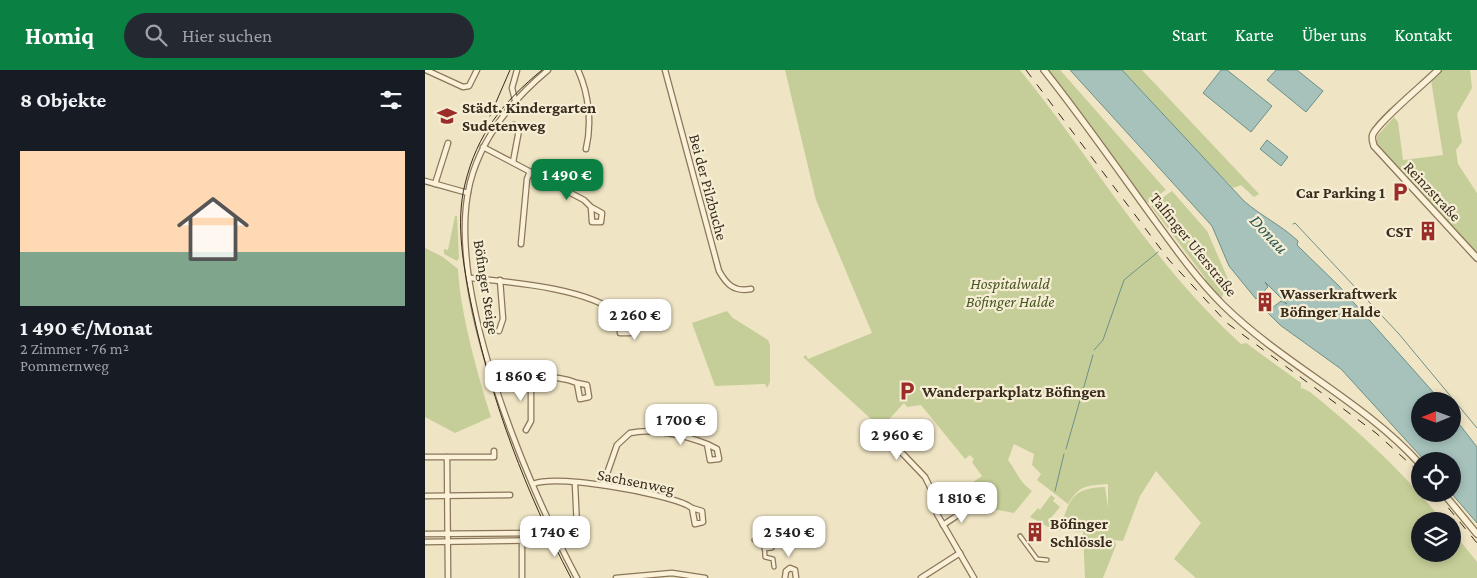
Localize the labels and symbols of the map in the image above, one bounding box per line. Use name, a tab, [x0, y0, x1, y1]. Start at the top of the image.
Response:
place label: Städt. Kindergarten Sudetenweg	[462, 99, 596, 134]
school or university icon: Städt. Kindergarten Sudetenweg	[436, 105, 458, 127]
street label: Bei der Pilzbuche	[686, 132, 731, 242]
pin: 1 490 €	[521, 158, 613, 201]
street label: Reinzstraße	[1401, 158, 1465, 225]
parking icon: Car Parking 1	[1389, 181, 1411, 203]
place label: Car Parking 1	[1296, 184, 1385, 201]
street label: Talfinger Uferstraße	[1146, 189, 1241, 300]
water label: Donau	[1246, 210, 1292, 258]
building icon: CST	[1417, 220, 1439, 242]
place label: CST	[1386, 223, 1413, 240]
street label: Böfinger Steige	[470, 238, 502, 336]
park label: Hospitalwald Böfinger Halde	[966, 275, 1054, 311]
place label: Wasserkraftwerk Böfinger Halde	[1279, 285, 1397, 320]
building icon: Wasserkraftwerk Böfinger Halde	[1254, 291, 1276, 313]
pin: 2 260 €	[589, 298, 681, 341]
pin: 1 860 €	[475, 360, 567, 402]
parking icon: Wanderparkplatz Böfingen	[896, 380, 918, 402]
place label: Wanderparkplatz Böfingen	[921, 383, 1106, 400]
north arrow	[1411, 392, 1461, 442]
pin: 1 700 €	[635, 404, 727, 446]
pin: 2 960 €	[851, 418, 943, 461]
street label: Sachsenweg	[596, 466, 676, 498]
pin: 1 810 €	[916, 482, 1008, 524]
place label: Böfinger Schlössle	[1050, 515, 1113, 550]
pin: 1 740 €	[509, 516, 601, 558]
pin: 2 540 €	[743, 516, 835, 558]
building icon: Böfinger Schlössle	[1024, 521, 1046, 543]

